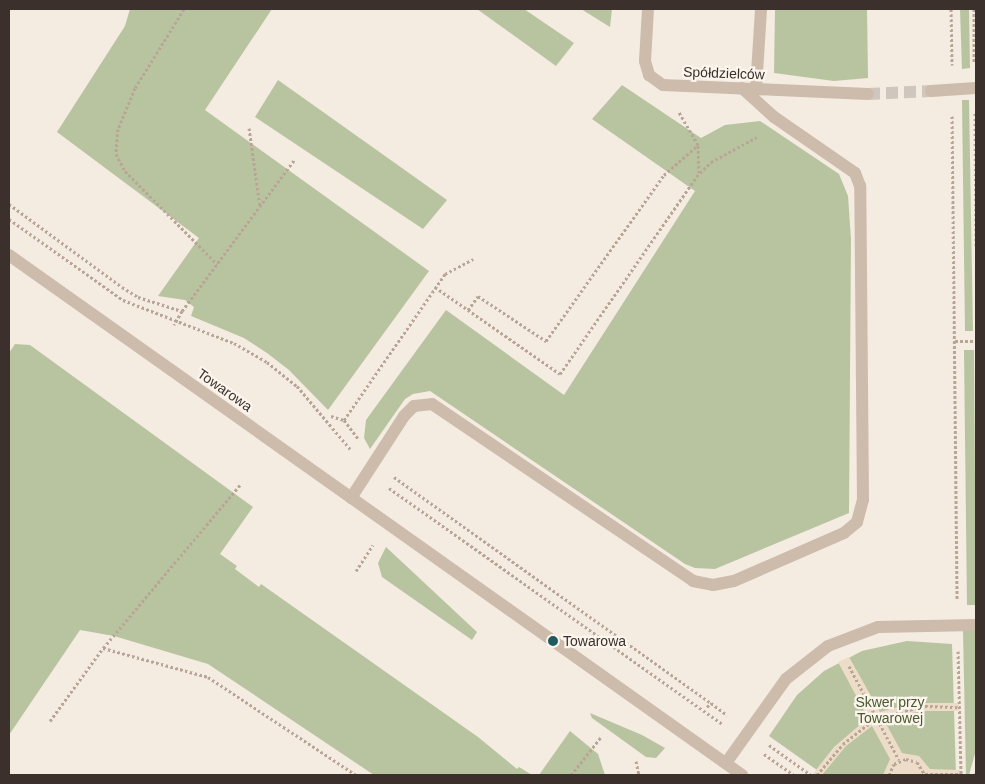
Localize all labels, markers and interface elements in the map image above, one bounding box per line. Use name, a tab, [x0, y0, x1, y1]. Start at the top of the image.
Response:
street label: Spółdzielców	[683, 63, 765, 83]
street label: Towarowa	[194, 365, 256, 415]
place label: Towarowa	[563, 633, 626, 649]
marker: Towarowa	[547, 635, 559, 647]
park label: Skwer przy Towarowej	[855, 694, 925, 726]

